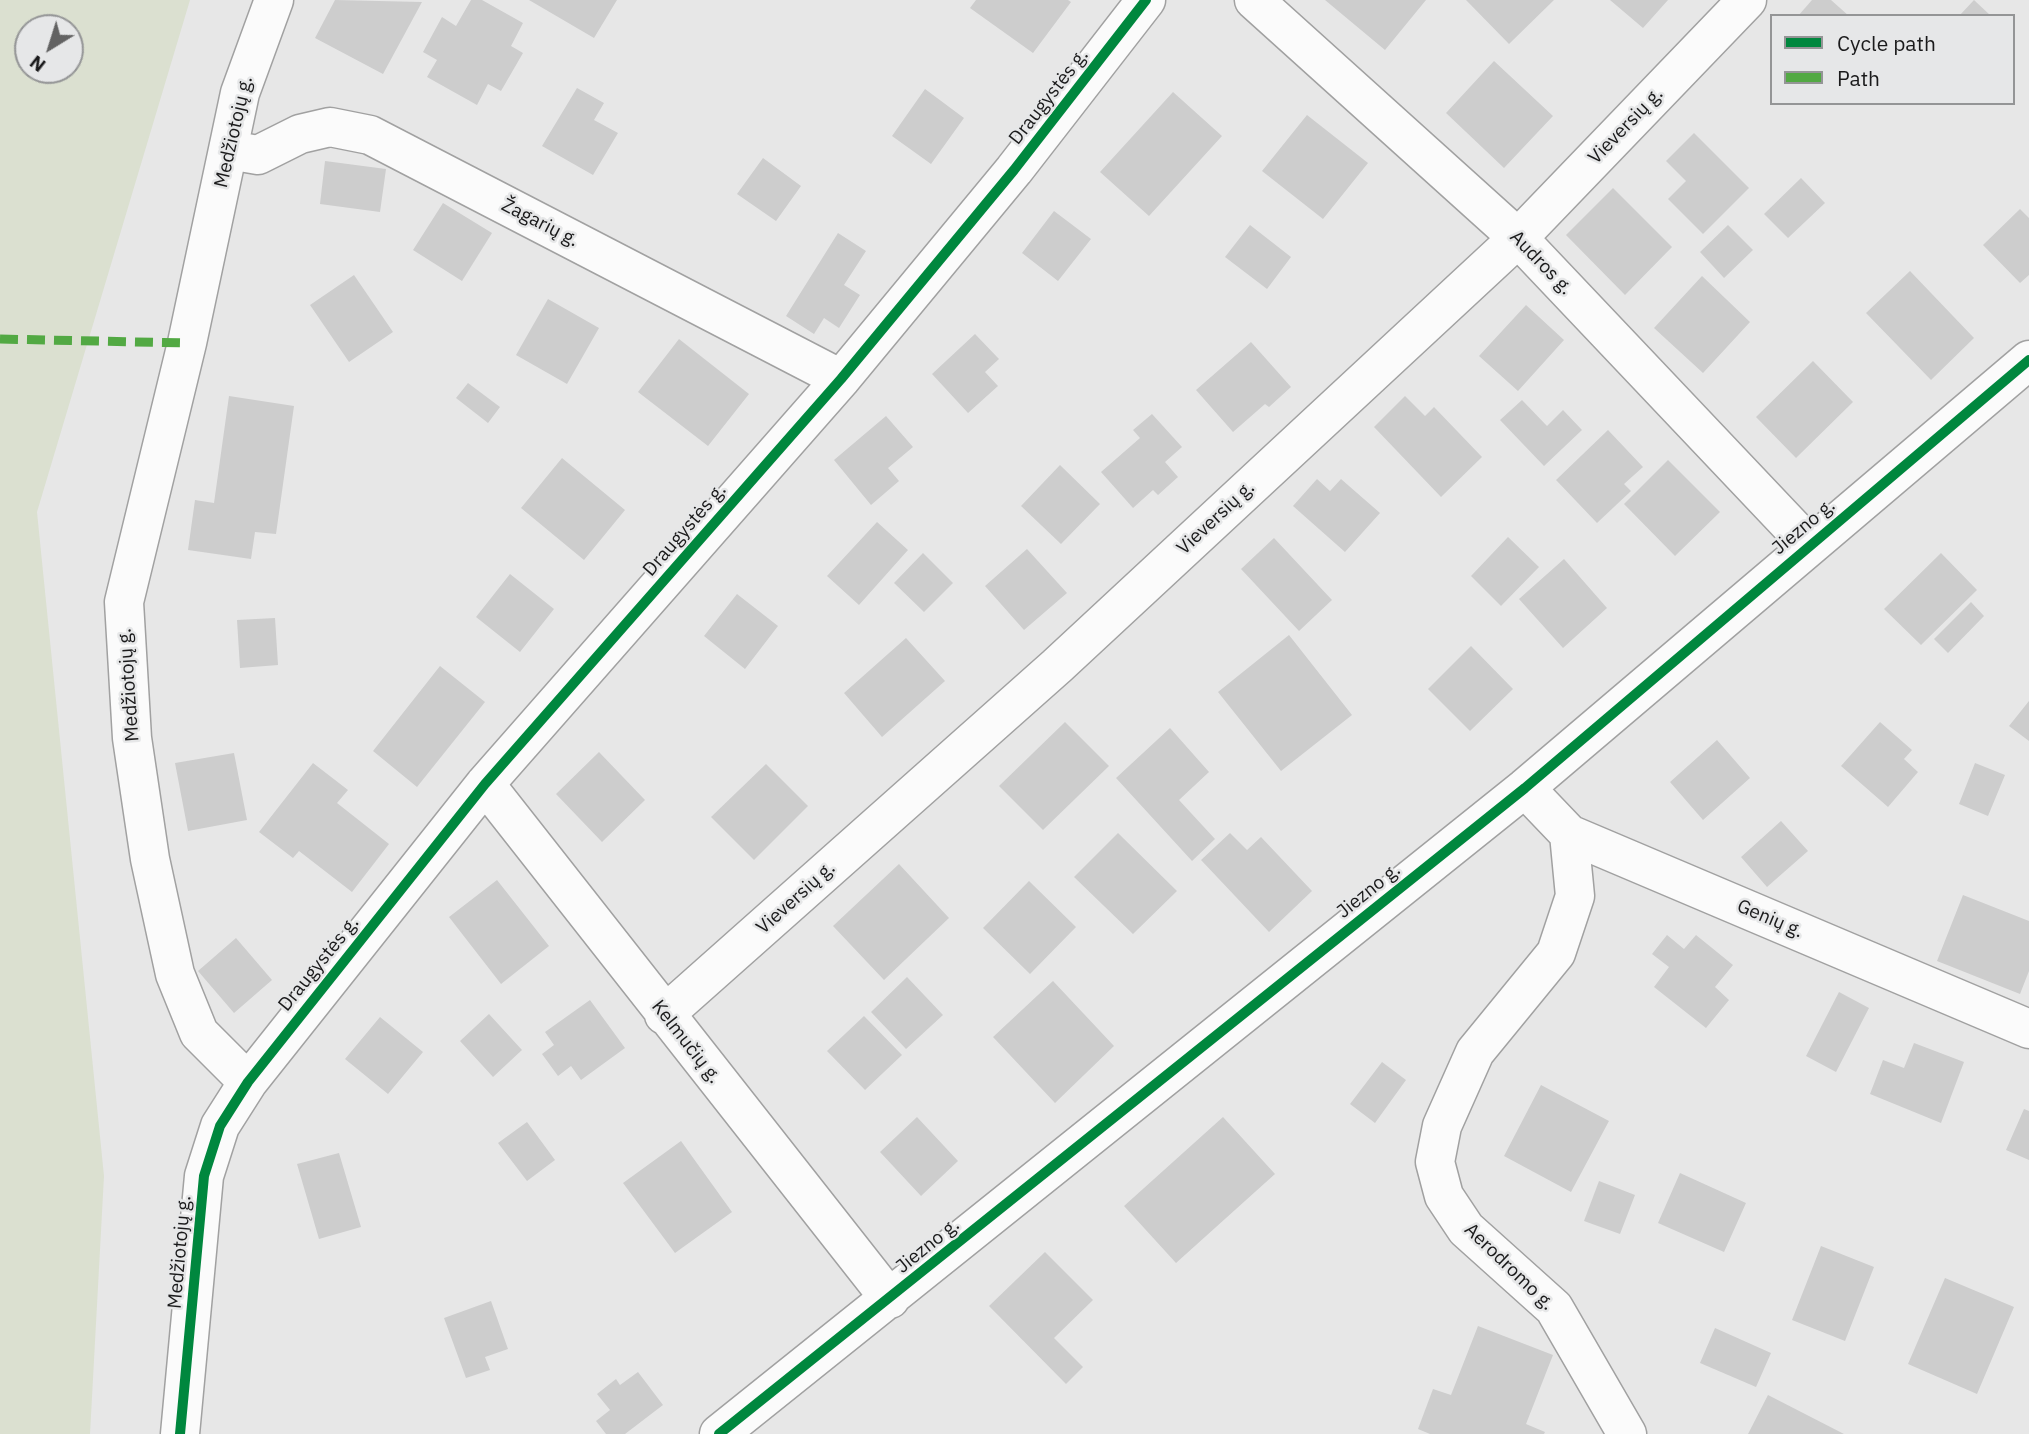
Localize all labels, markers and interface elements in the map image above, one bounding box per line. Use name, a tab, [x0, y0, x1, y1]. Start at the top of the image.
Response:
north arrow	[14, 14, 84, 84]
legend	[1770, 14, 2015, 105]
text: Cycle path	[1837, 29, 1936, 57]
street label: Draugystės g.	[1004, 44, 1094, 150]
text: N	[24, 50, 50, 78]
text: Path	[1837, 64, 1880, 92]
street label: Medžiotojų g.	[210, 74, 258, 190]
street label: Vieversių g.	[1584, 83, 1668, 169]
street label: Žagarių g.	[498, 194, 582, 252]
street label: Audros g.	[1505, 226, 1577, 300]
street label: Vieversių g.	[1172, 476, 1260, 560]
street label: Draugystės g.	[639, 479, 731, 581]
street label: Jiezno g.	[1768, 494, 1840, 560]
street label: Medžiotojų g.	[114, 627, 144, 743]
street label: Vieversių g.	[752, 857, 840, 939]
street label: Jiezno g.	[1333, 859, 1405, 923]
street label: Genių g.	[1733, 895, 1807, 943]
street label: Draugystės g.	[274, 912, 364, 1016]
street label: Kelmučių g.	[646, 996, 726, 1088]
street label: Medžiotojų g.	[164, 1194, 196, 1310]
street label: Jiezno g.	[892, 1214, 964, 1278]
street label: Aerodromo g.	[1459, 1219, 1559, 1315]

